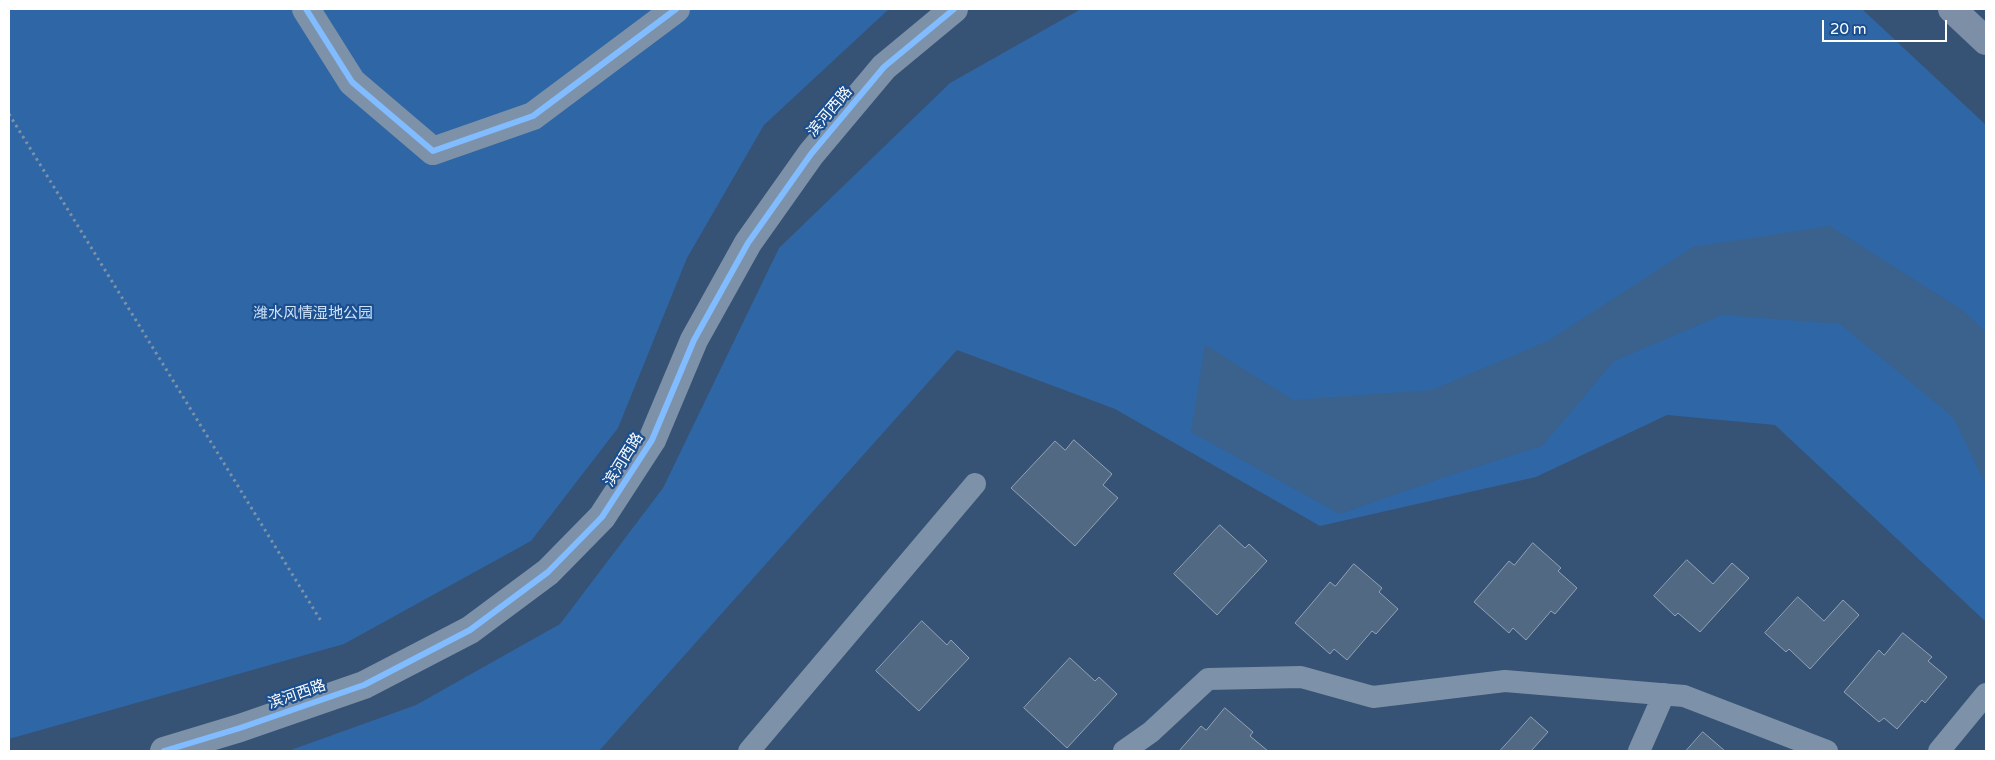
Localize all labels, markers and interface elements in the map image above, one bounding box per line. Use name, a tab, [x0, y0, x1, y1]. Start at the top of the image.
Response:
scale bar	[1825, 10, 1950, 42]
text: 20 m	[1830, 20, 1867, 38]
street label: 滨河西路	[804, 83, 856, 141]
park label: 潍水风情湿地公园	[253, 305, 373, 323]
street label: 滨河西路	[600, 430, 648, 490]
street label: 滨河西路	[266, 677, 328, 713]

